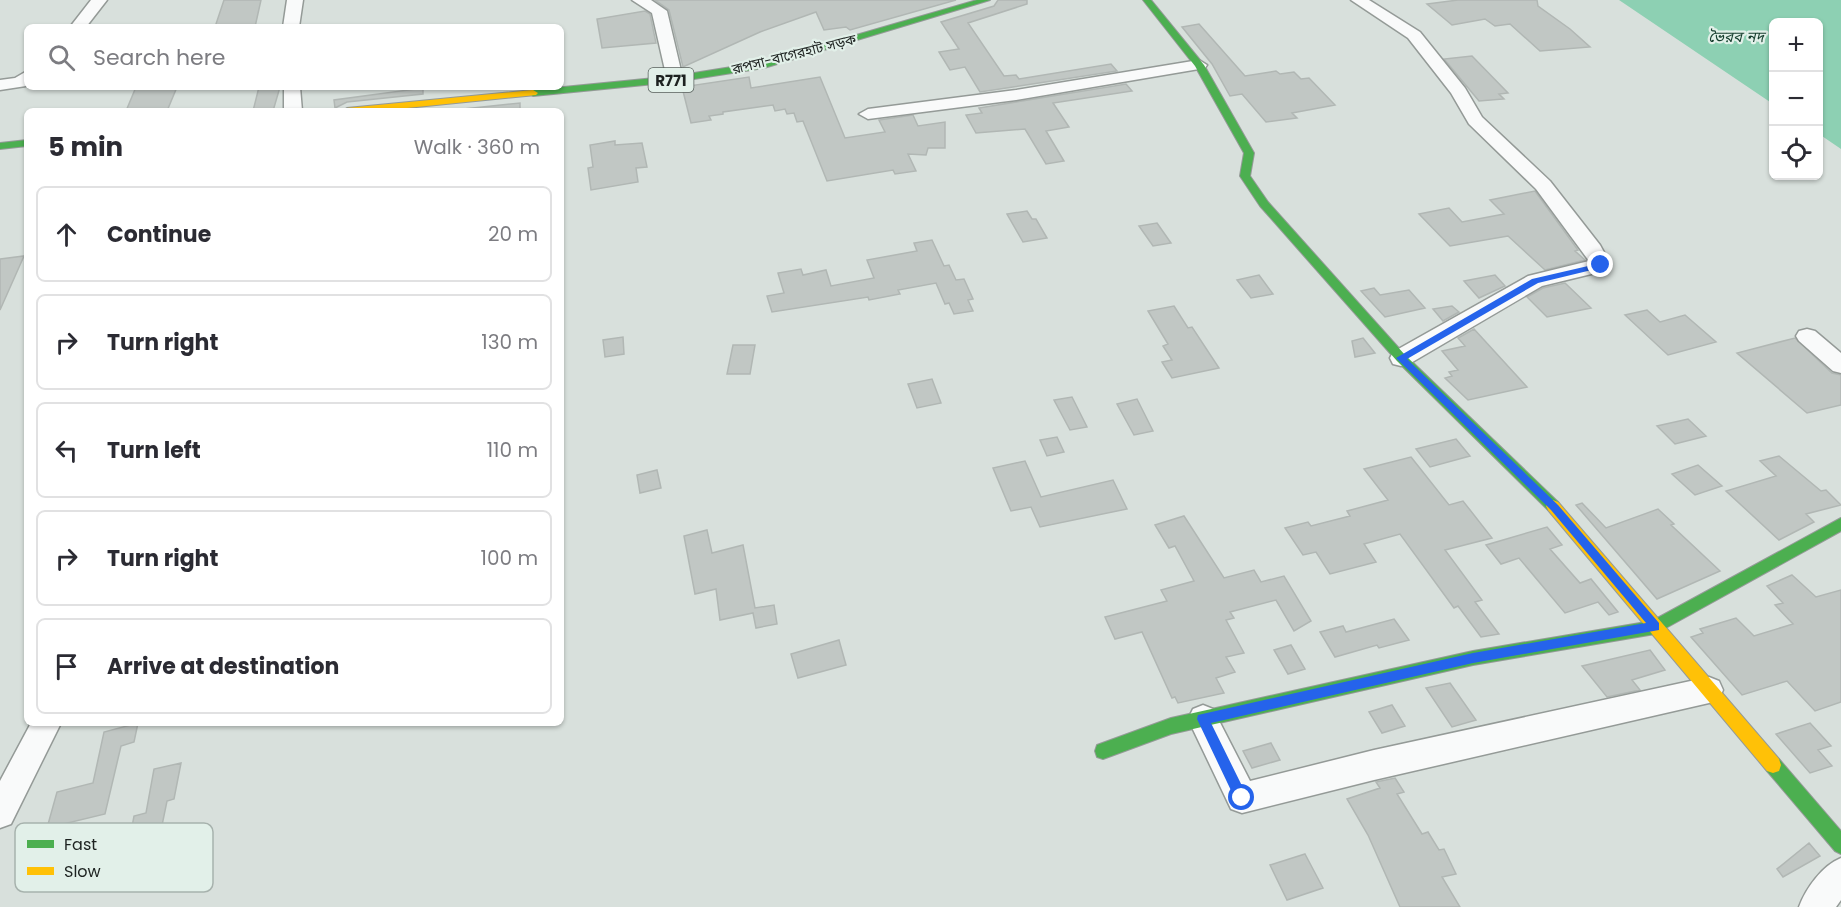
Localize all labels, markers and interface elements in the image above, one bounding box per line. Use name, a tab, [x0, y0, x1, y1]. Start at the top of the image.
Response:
map controls	[1769, 18, 1823, 180]
button: +	[1769, 18, 1823, 72]
search box	[24, 24, 564, 90]
water label: ভৈরব নদ	[1708, 26, 1767, 47]
street label: রূপসা-বাগেরহাট সড়ক	[729, 29, 859, 79]
icon: search	[45, 41, 78, 74]
text: Search here	[93, 42, 226, 73]
road number: R771	[648, 68, 694, 92]
button: −	[1769, 72, 1823, 126]
button: locate	[1769, 126, 1823, 180]
text: 5 min	[48, 129, 123, 165]
text: Walk · 360 m	[414, 133, 540, 161]
icon: ahead	[50, 218, 83, 251]
text: Continue	[107, 219, 211, 250]
text: 20 m	[488, 220, 538, 248]
route end	[1587, 251, 1613, 277]
icon: right	[50, 326, 83, 359]
text: Turn right	[107, 327, 218, 358]
text: 130 m	[481, 328, 538, 356]
icon: left	[50, 434, 83, 467]
text: Turn left	[107, 435, 201, 466]
text: 110 m	[487, 436, 538, 464]
icon: right	[50, 542, 83, 575]
text: Turn right	[107, 543, 218, 574]
text: 100 m	[481, 544, 538, 572]
icon: arrive	[50, 650, 83, 683]
text: Arrive at destination	[107, 651, 339, 682]
route start	[1228, 784, 1254, 810]
legend	[15, 823, 213, 892]
text: Fast	[64, 833, 97, 856]
text: Slow	[64, 860, 101, 883]

